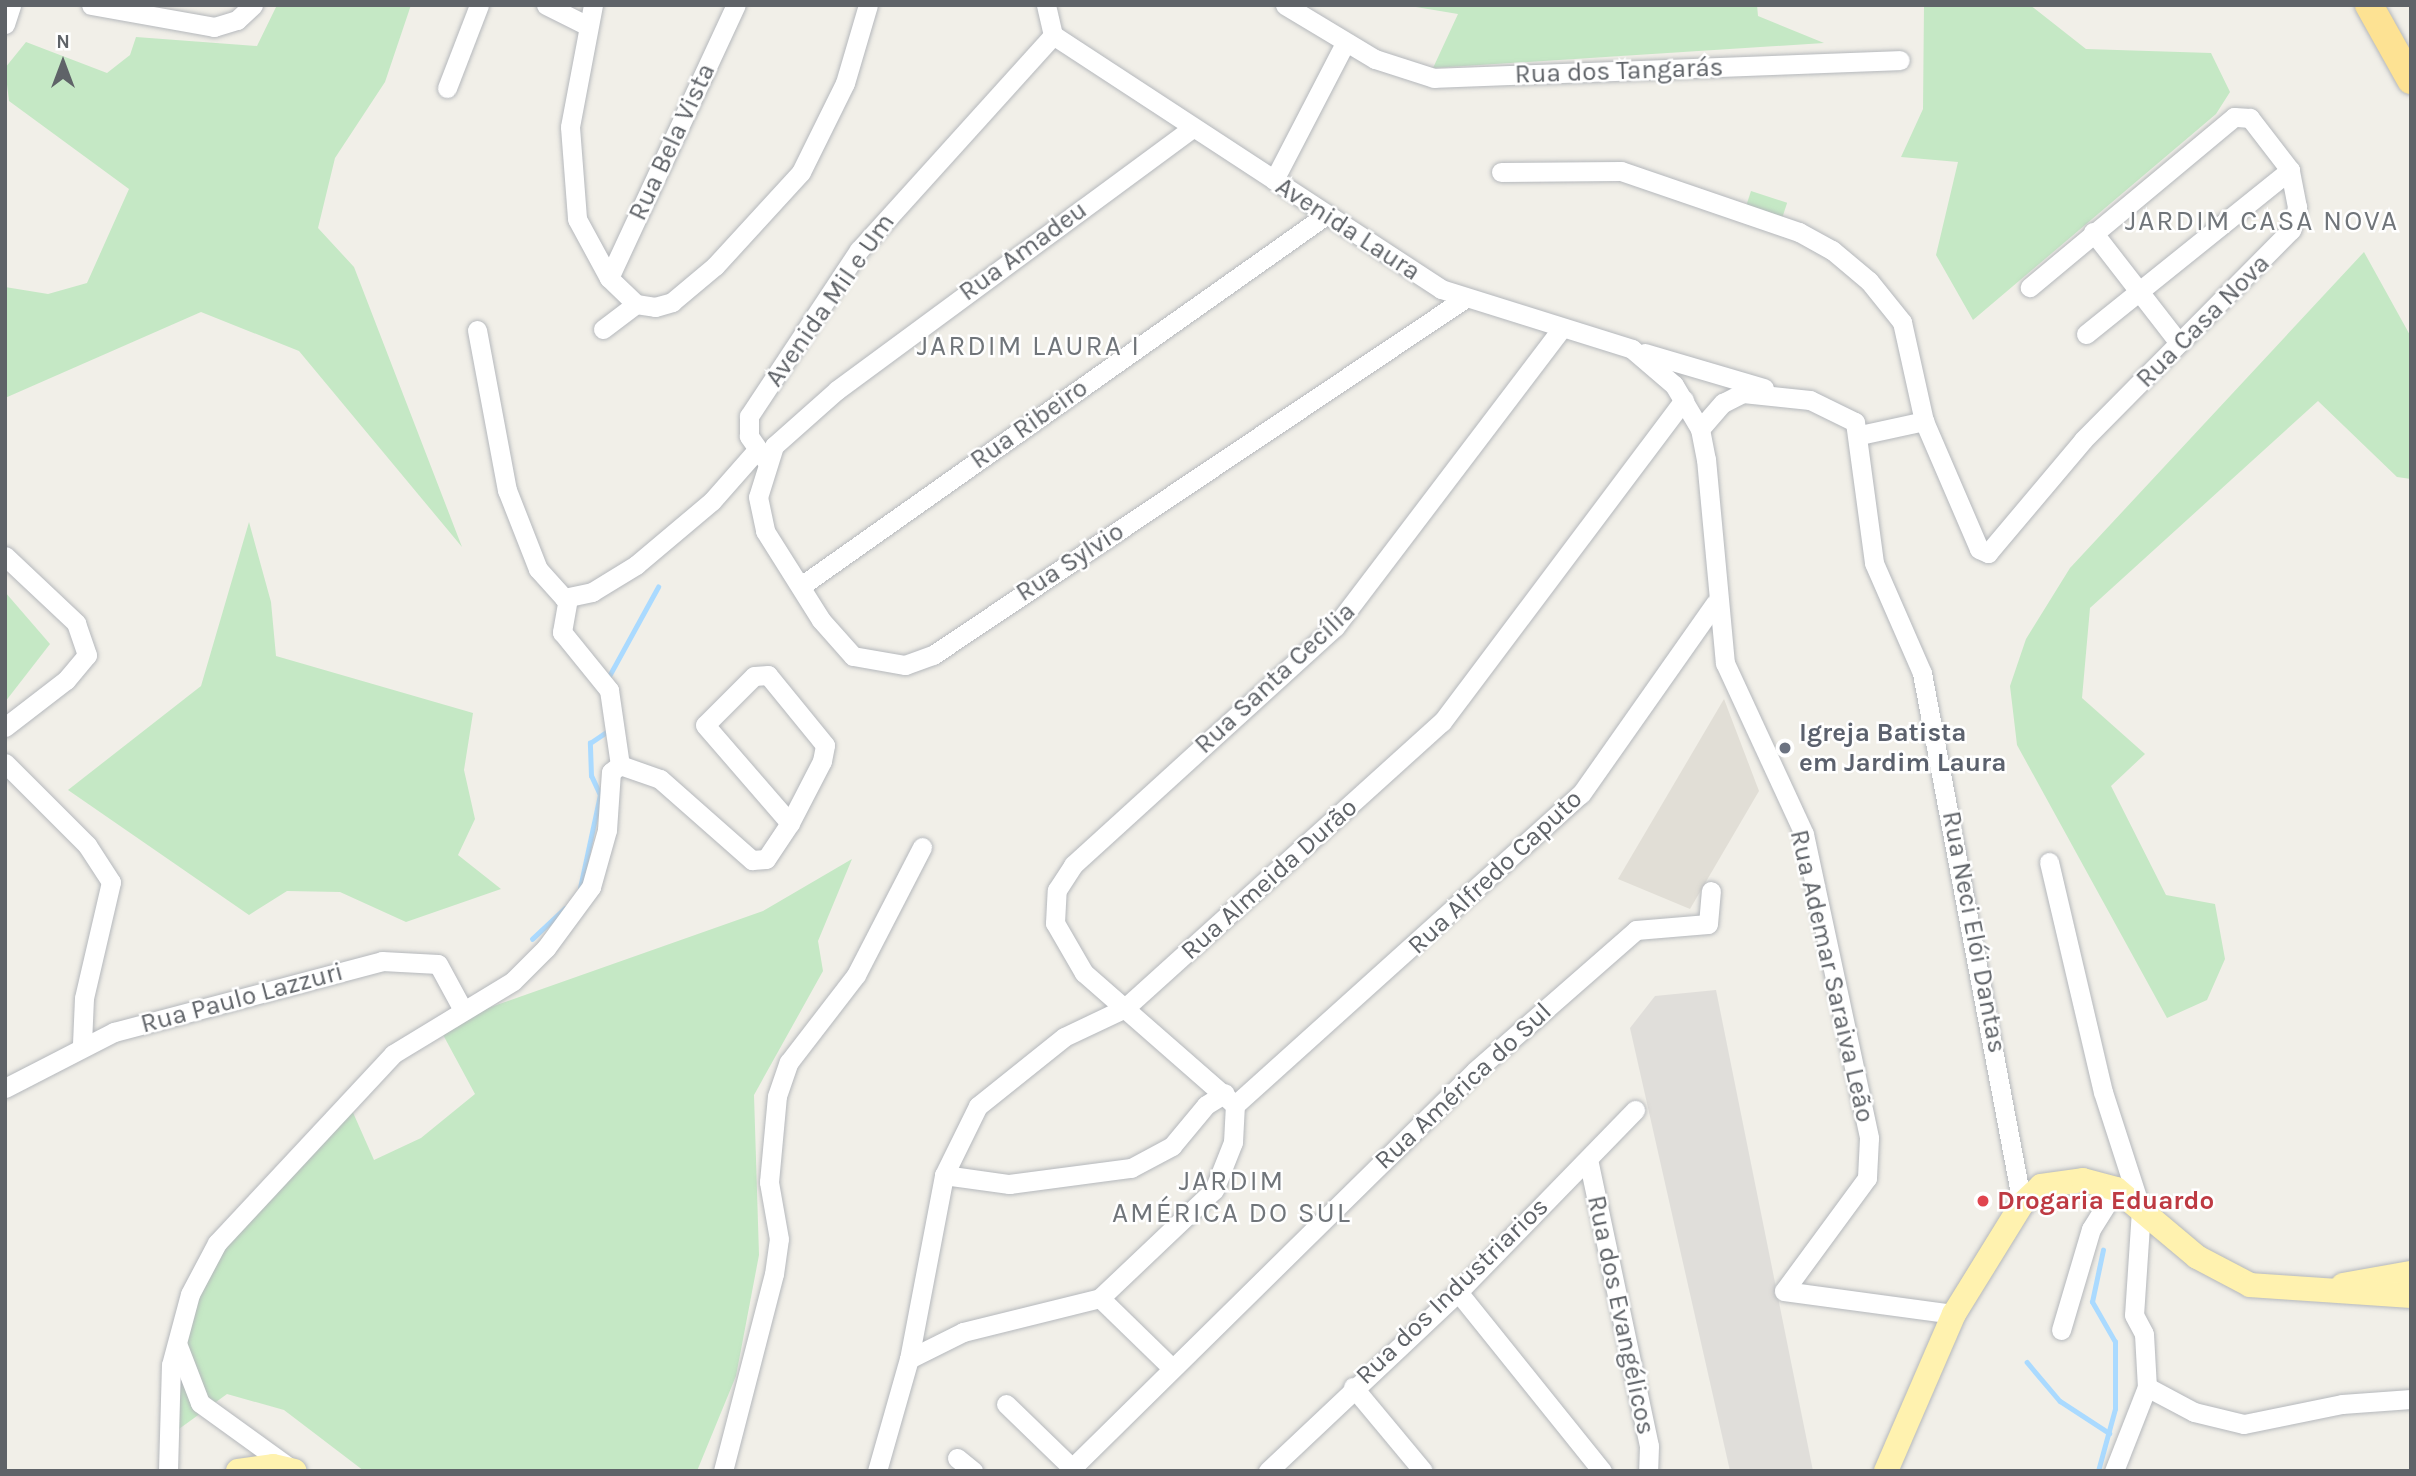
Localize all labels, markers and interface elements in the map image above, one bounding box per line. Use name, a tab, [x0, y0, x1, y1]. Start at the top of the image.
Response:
north arrow	[28, 28, 98, 98]
text: N	[56, 31, 70, 53]
street label: Rua dos Tangarás	[1514, 52, 1724, 90]
street label: Rua Bela Vista	[622, 59, 722, 225]
street label: Avenida Laura	[1270, 171, 1426, 287]
street label: Rua Amadeu	[953, 194, 1093, 308]
district label: JARDIM CASA NOVA	[2127, 204, 2397, 238]
street label: Avenida Mil e Um	[759, 207, 901, 393]
street label: Rua Casa Nova	[2130, 248, 2276, 394]
district label: JARDIM LAURA I	[919, 329, 1139, 363]
street label: Rua Ribeiro	[964, 372, 1094, 476]
street label: Rua Sylvio	[1010, 516, 1130, 608]
street label: Rua Santa Cecília	[1188, 596, 1362, 760]
place label: Igreja Batista em Jardim Laura	[1799, 717, 2006, 778]
marker: Igreja Batista em Jardim Laura	[1777, 740, 1793, 756]
street label: Rua Alfredo Caputo	[1401, 783, 1589, 961]
street label: Rua Almeida Durão	[1174, 792, 1364, 966]
street label: Rua Neci Elói Dantas	[1935, 808, 2013, 1056]
street label: Rua Ademar Saraiva Leão	[1783, 827, 1881, 1125]
street label: Rua Paulo Lazzuri	[137, 956, 347, 1040]
street label: Rua América do Sul	[1368, 996, 1558, 1176]
district label: JARDIM AMÉRICA DO SUL	[1114, 1164, 1350, 1230]
place label: Drogaria Eduardo	[1997, 1185, 2214, 1217]
street label: Rua dos Industriarios	[1349, 1191, 1555, 1391]
street label: Rua dos Evangélicos	[1580, 1193, 1662, 1437]
marker: Drogaria Eduardo	[1975, 1193, 1991, 1209]

